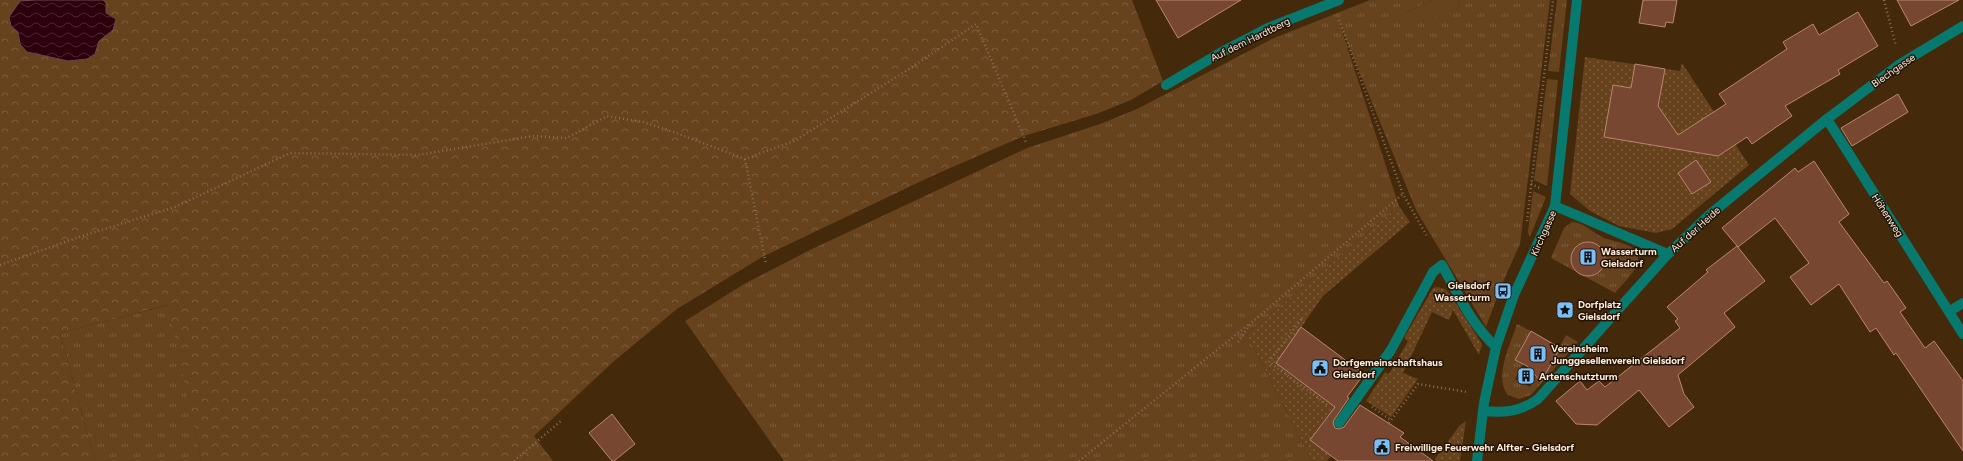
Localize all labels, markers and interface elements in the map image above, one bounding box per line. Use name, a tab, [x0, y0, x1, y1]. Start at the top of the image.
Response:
street label: Auf dem Hardtberg	[1208, 14, 1292, 64]
street label: Blechgasse	[1869, 50, 1918, 90]
street label: Höhenweg	[1869, 191, 1906, 239]
street label: Auf der Heide	[1668, 203, 1723, 255]
street label: Kirchgasse	[1528, 208, 1559, 258]
place label: Wasserturm Gielsdorf	[1601, 245, 1657, 270]
building icon: Wasserturm Gielsdorf	[1578, 247, 1598, 267]
place label: Gielsdorf Wasserturm	[1434, 279, 1490, 304]
bus stop icon: Gielsdorf Wasserturm	[1493, 281, 1513, 301]
place label: Dorfplatz Gielsdorf	[1578, 298, 1621, 323]
place icon: Dorfplatz Gielsdorf	[1555, 300, 1575, 320]
place label: Vereinsheim Junggesellenverein Gielsdorf	[1551, 342, 1685, 367]
building icon: Vereinsheim Junggesellenverein Gielsdorf	[1528, 344, 1548, 364]
place label: Dorfgemeinschaftshaus Gielsdorf	[1333, 356, 1443, 381]
public building icon: Dorfgemeinschaftshaus Gielsdorf	[1310, 358, 1330, 378]
building icon: Artenschutzturm	[1516, 366, 1536, 386]
place label: Artenschutzturm	[1539, 370, 1618, 383]
public building icon: Freiwillige Feuerwehr Alfter - Gielsdorf	[1372, 437, 1392, 457]
place label: Freiwillige Feuerwehr Alfter - Gielsdorf	[1395, 441, 1574, 454]

